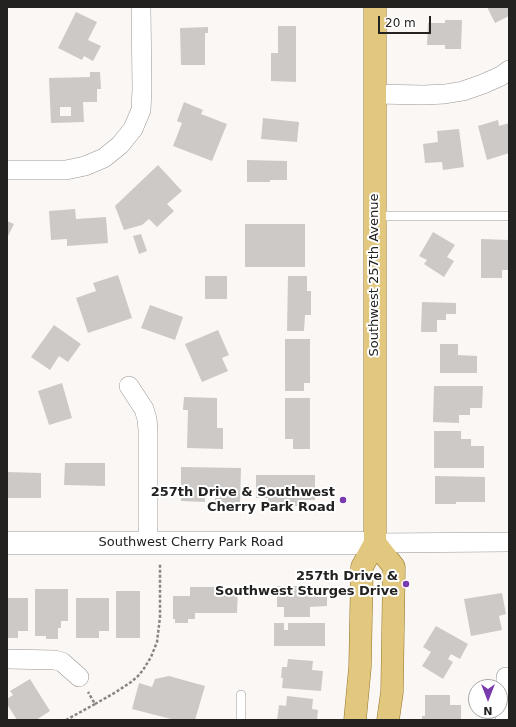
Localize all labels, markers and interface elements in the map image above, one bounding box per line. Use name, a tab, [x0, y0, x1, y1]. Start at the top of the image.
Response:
scale bar	[380, 8, 433, 34]
text: 20 m	[385, 16, 416, 30]
street label: Southwest 257th Avenue	[367, 194, 383, 356]
place label: 257th Drive & Southwest Cherry Park Road	[151, 485, 335, 516]
marker: 257th Drive & Southwest Cherry Park Road	[338, 495, 348, 505]
street label: Southwest Cherry Park Road	[99, 535, 283, 551]
place label: 257th Drive & Southwest Sturges Drive	[215, 569, 398, 600]
marker: 257th Drive & Southwest Sturges Drive	[401, 579, 411, 589]
north arrow	[468, 679, 508, 719]
text: N	[483, 704, 493, 717]

